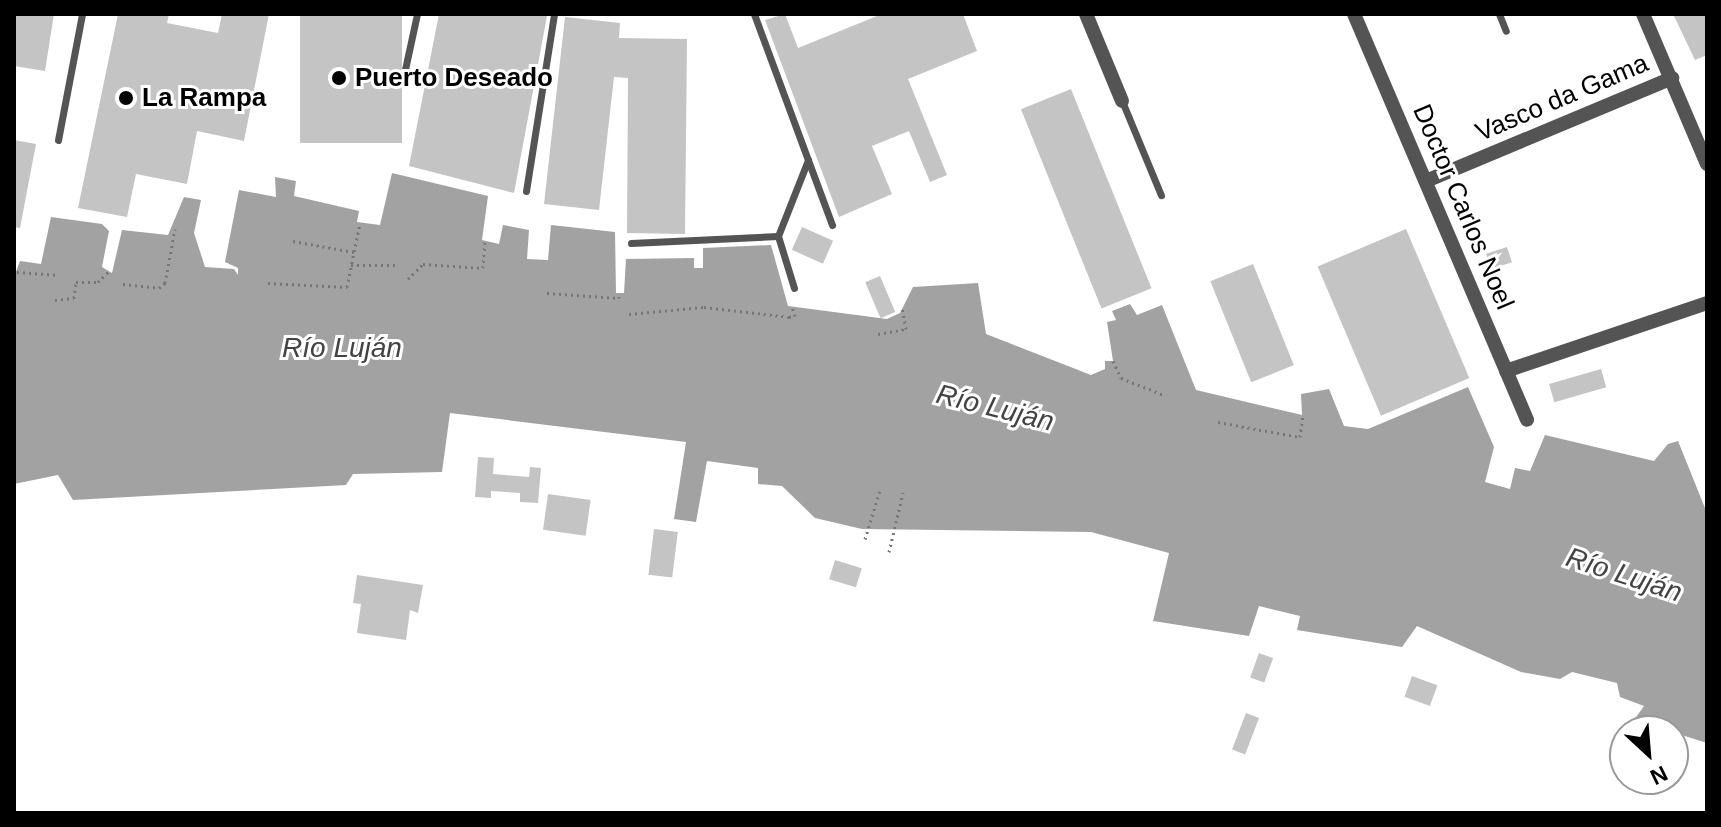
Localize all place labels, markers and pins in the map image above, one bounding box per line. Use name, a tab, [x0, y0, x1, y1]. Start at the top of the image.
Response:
place label: Puerto Deseado	[355, 62, 553, 94]
marker: Puerto Deseado	[330, 69, 348, 87]
place label: La Rampa	[142, 82, 266, 114]
marker: La Rampa	[117, 89, 135, 107]

